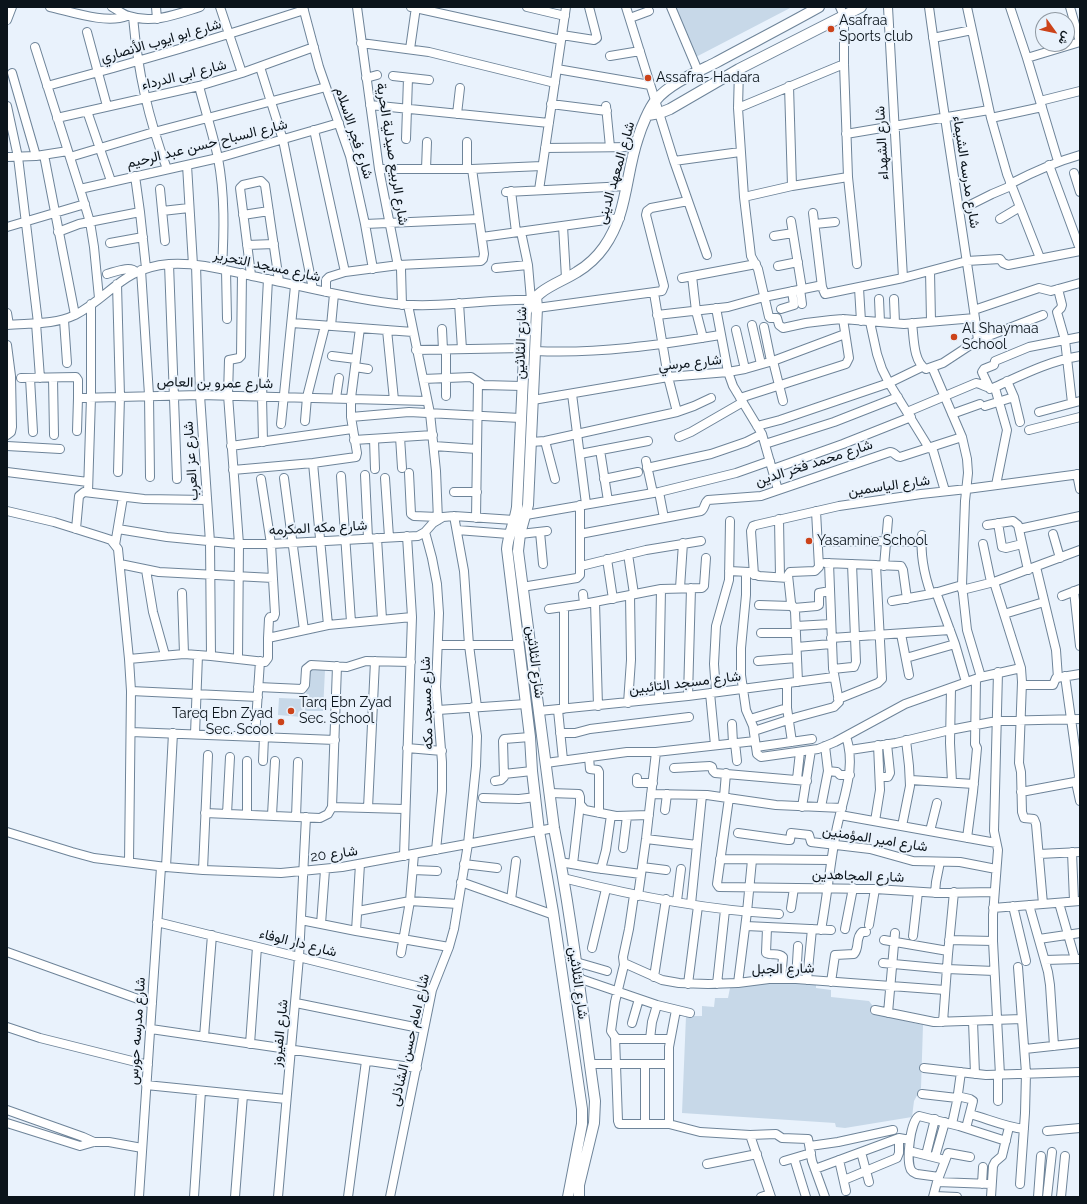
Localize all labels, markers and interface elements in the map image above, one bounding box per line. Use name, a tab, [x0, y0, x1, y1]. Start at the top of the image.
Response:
north arrow	[1035, 12, 1075, 52]
place label: Asafraa Sports club	[839, 13, 913, 46]
street label: شارع ابو ايوب الأنصاري	[99, 16, 223, 66]
marker: Asafraa Sports club	[826, 24, 836, 34]
text: ش	[1056, 29, 1074, 47]
street label: شارع ابى الدرداء	[140, 56, 228, 94]
place label: Assafra- Hadara	[656, 70, 760, 86]
marker: Assafra- Hadara	[643, 73, 653, 83]
street label: شارع الربيع صيدلية الحرية	[372, 82, 412, 226]
street label: شارع فجر الاسلام	[331, 85, 377, 181]
street label: شارع الشهداء	[872, 106, 892, 180]
street label: شارع مدرسه الشيماء	[949, 115, 983, 229]
street label: شارع السباح حسن عبد الرحيم	[125, 116, 289, 172]
street label: شارع المعهد الدينى	[593, 120, 639, 226]
street label: شارع مسجد التحرير	[212, 246, 322, 286]
street label: شارع الثلاثين	[511, 306, 531, 380]
place label: Al Shaymaa School	[962, 321, 1039, 354]
marker: Al Shaymaa School	[949, 332, 959, 342]
street label: شارع مرسي	[657, 351, 723, 375]
street label: شارع عمرو بن العاص	[157, 374, 273, 392]
street label: شارع عز العرب	[180, 421, 202, 501]
street label: شارع محمد فخر الدين	[753, 436, 875, 490]
street label: شارع الياسمين	[847, 472, 931, 500]
street label: شارع مكه المكرمه	[268, 517, 368, 539]
place label: Yasamine School	[817, 533, 928, 549]
marker: Yasamine School	[804, 536, 814, 546]
street label: شارع الثلاثين	[522, 625, 548, 699]
street label: شارع مسجد مكه	[417, 656, 437, 750]
street label: شارع مسجد التائبين	[628, 668, 742, 698]
place label: Tarq Ebn Zyad Sec. School	[299, 695, 392, 728]
place label: Tareq Ebn Zyad Sec. Scool	[172, 706, 273, 738]
marker: Tarq Ebn Zyad Sec. School	[286, 706, 296, 716]
marker: Tareq Ebn Zyad Sec. Scool	[276, 717, 286, 727]
street label: شارع امير المؤمنين	[821, 822, 929, 856]
street label: شارع 20	[309, 842, 359, 866]
street label: شارع المجاهدين	[812, 866, 904, 886]
street label: شارع دار الوفاء	[258, 925, 338, 961]
street label: شارع الثلاثين	[565, 946, 591, 1020]
street label: شارع الجبل	[751, 960, 815, 978]
street label: شارع امام حسن الشاذلى	[387, 972, 433, 1108]
street label: شارع مدرسه حورس	[125, 977, 149, 1085]
street label: شارع الفيروز	[268, 998, 292, 1068]

